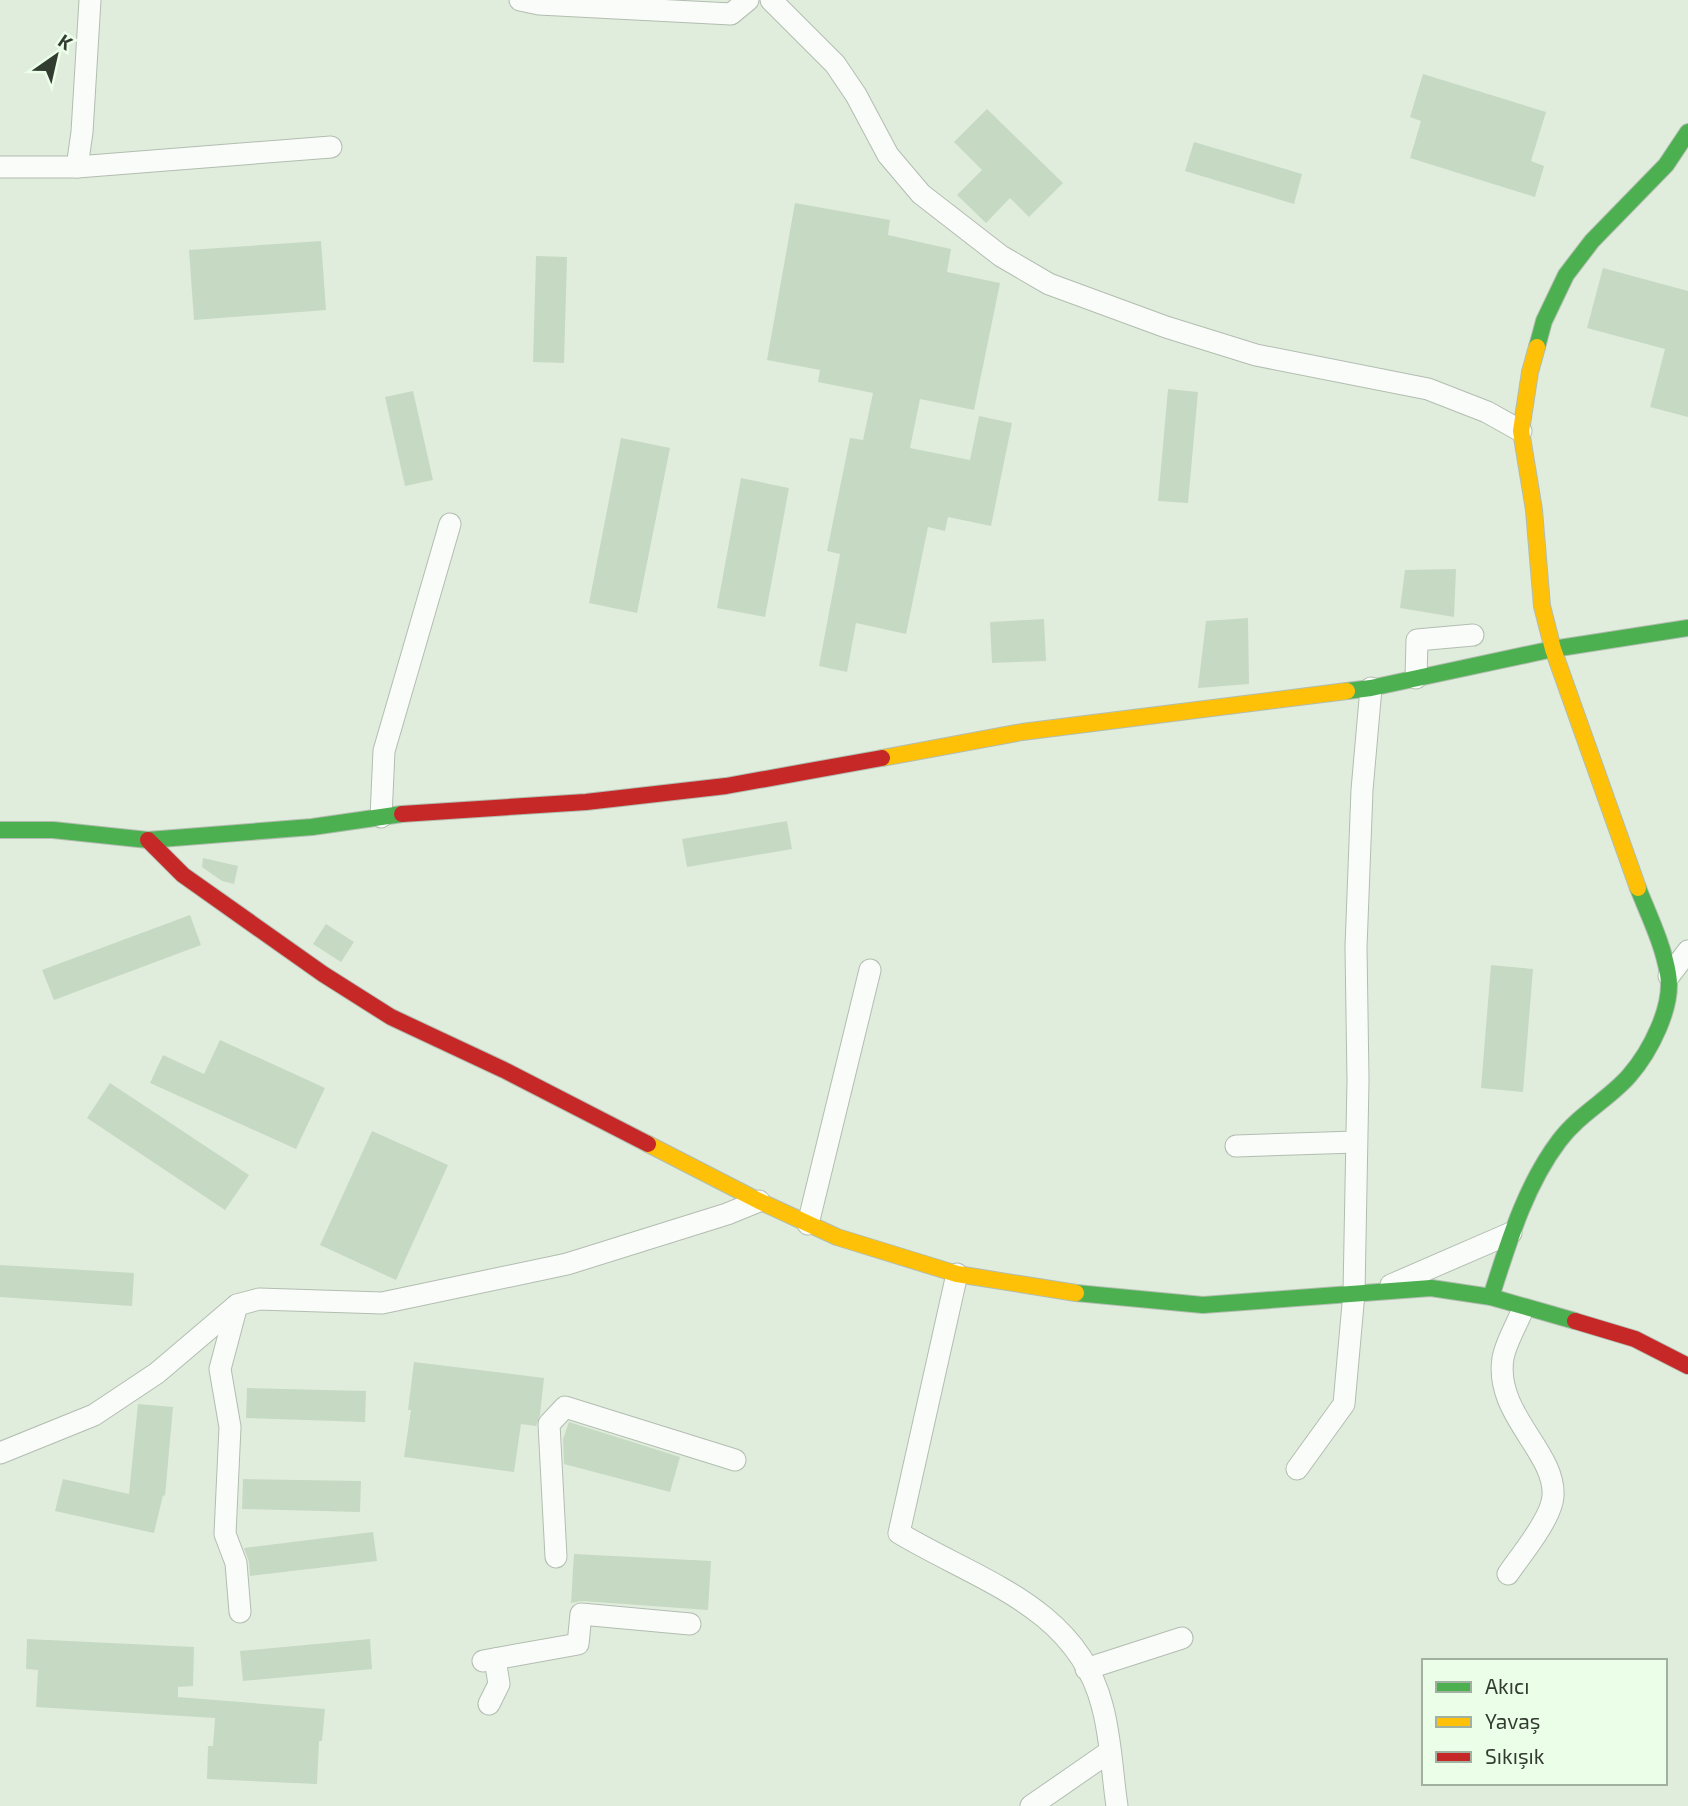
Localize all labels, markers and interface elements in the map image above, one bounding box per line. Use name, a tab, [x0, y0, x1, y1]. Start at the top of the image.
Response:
north arrow	[21, 21, 91, 91]
text: K	[54, 29, 77, 54]
legend	[1422, 1659, 1667, 1785]
text: Akıcı	[1485, 1673, 1529, 1698]
text: Yavaş	[1485, 1708, 1541, 1735]
text: Sıkışık	[1485, 1743, 1545, 1770]

